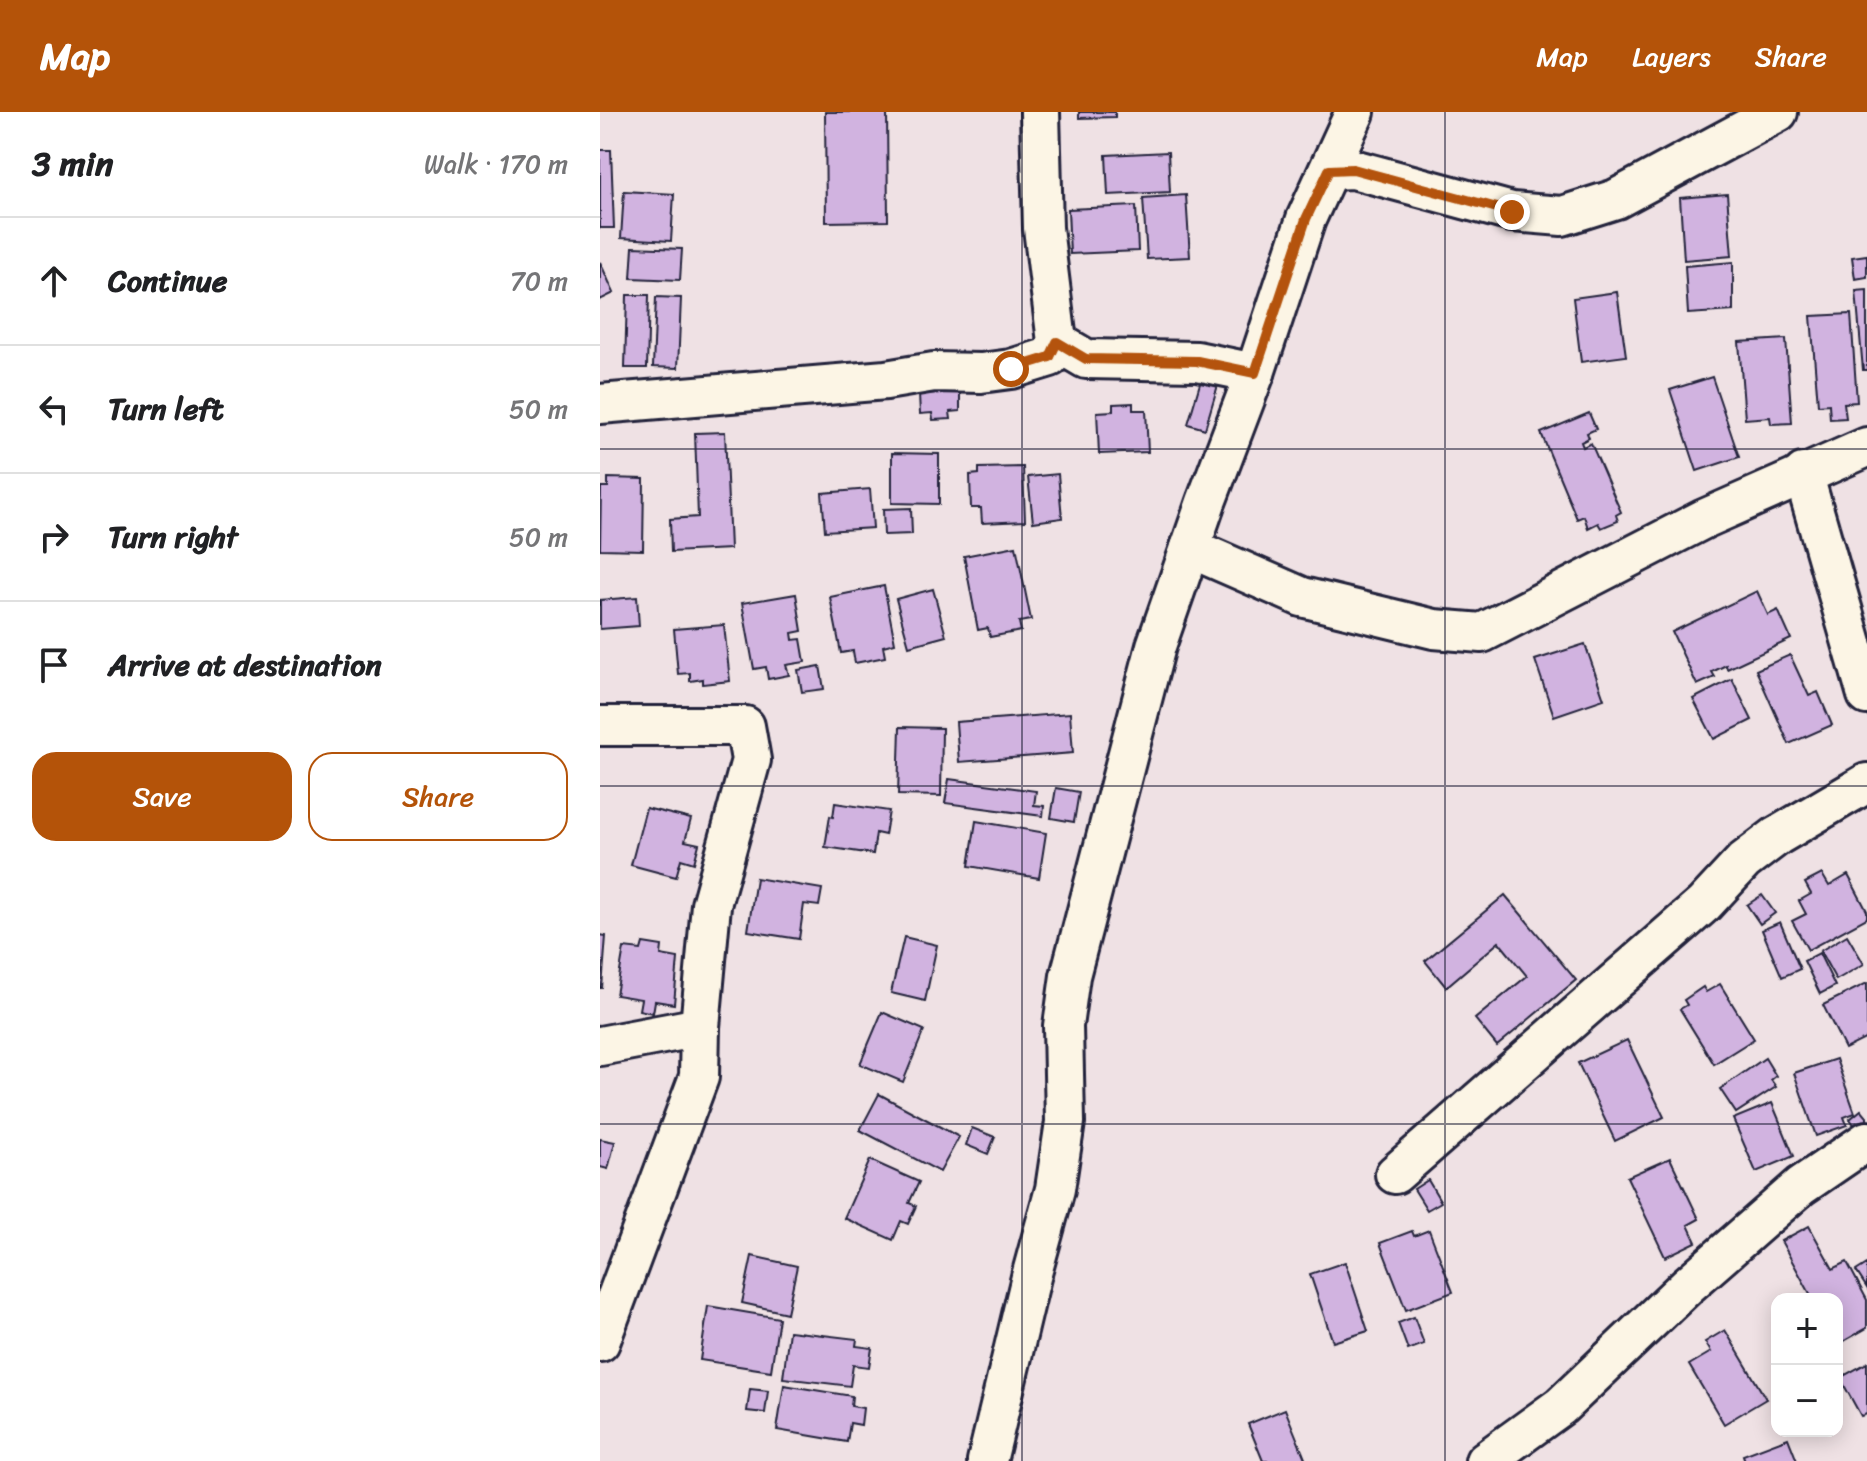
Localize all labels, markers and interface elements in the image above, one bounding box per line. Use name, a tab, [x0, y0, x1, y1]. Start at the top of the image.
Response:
text: Map	[40, 23, 110, 90]
text: Map	[1536, 32, 1588, 81]
text: Layers	[1632, 32, 1711, 81]
text: Share	[1755, 32, 1827, 81]
text: 3 min	[32, 134, 113, 194]
text: Walk · 170 m	[424, 141, 568, 187]
route end	[1494, 194, 1530, 230]
text: Continue	[108, 254, 227, 308]
text: 70 m	[510, 258, 568, 304]
icon: ahead	[32, 259, 76, 303]
route start	[993, 351, 1029, 387]
text: Turn left	[108, 382, 224, 436]
text: 50 m	[509, 386, 568, 432]
icon: left	[32, 387, 76, 431]
text: Turn right	[108, 510, 238, 564]
text: 50 m	[509, 514, 568, 560]
icon: right	[32, 515, 76, 559]
text: Arrive at destination	[108, 638, 382, 692]
icon: arrive	[32, 643, 76, 687]
button: Save	[32, 752, 292, 841]
button: Share	[308, 752, 568, 841]
map controls	[1771, 1293, 1843, 1437]
button: +	[1771, 1293, 1843, 1365]
button: −	[1771, 1365, 1843, 1437]

